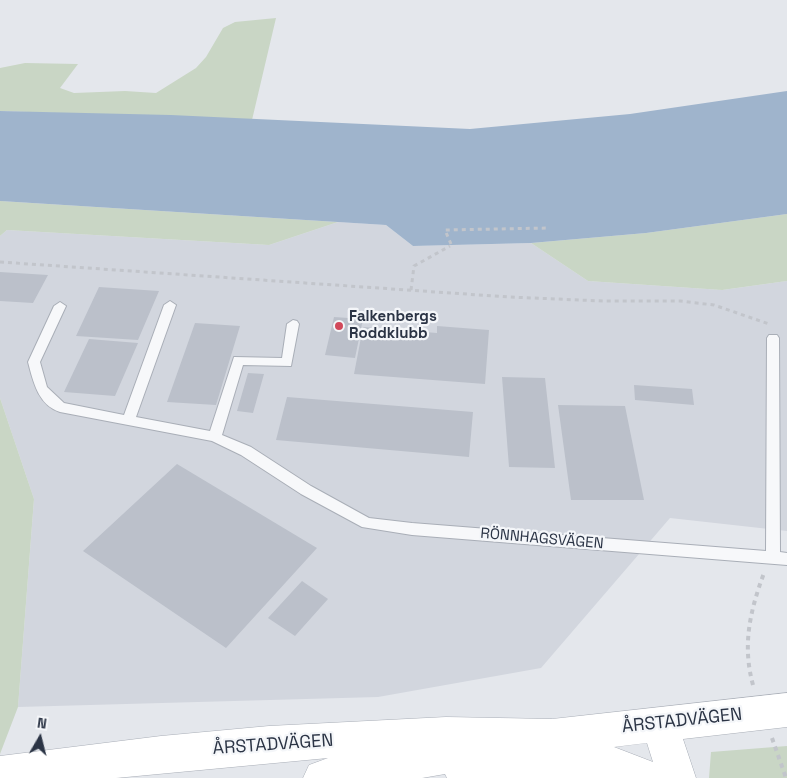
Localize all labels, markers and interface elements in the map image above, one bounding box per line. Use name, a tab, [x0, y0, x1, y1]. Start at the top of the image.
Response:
place label: Falkenbergs Roddklubb	[349, 308, 437, 343]
marker: Falkenbergs Roddklubb	[333, 320, 345, 332]
street label: RÖNNHAGSVÄGEN	[480, 525, 604, 553]
street label: ÅRSTADVÄGEN	[621, 704, 743, 738]
north arrow	[15, 713, 65, 763]
text: N	[36, 714, 48, 733]
street label: ÅRSTADVÄGEN	[212, 730, 334, 760]

